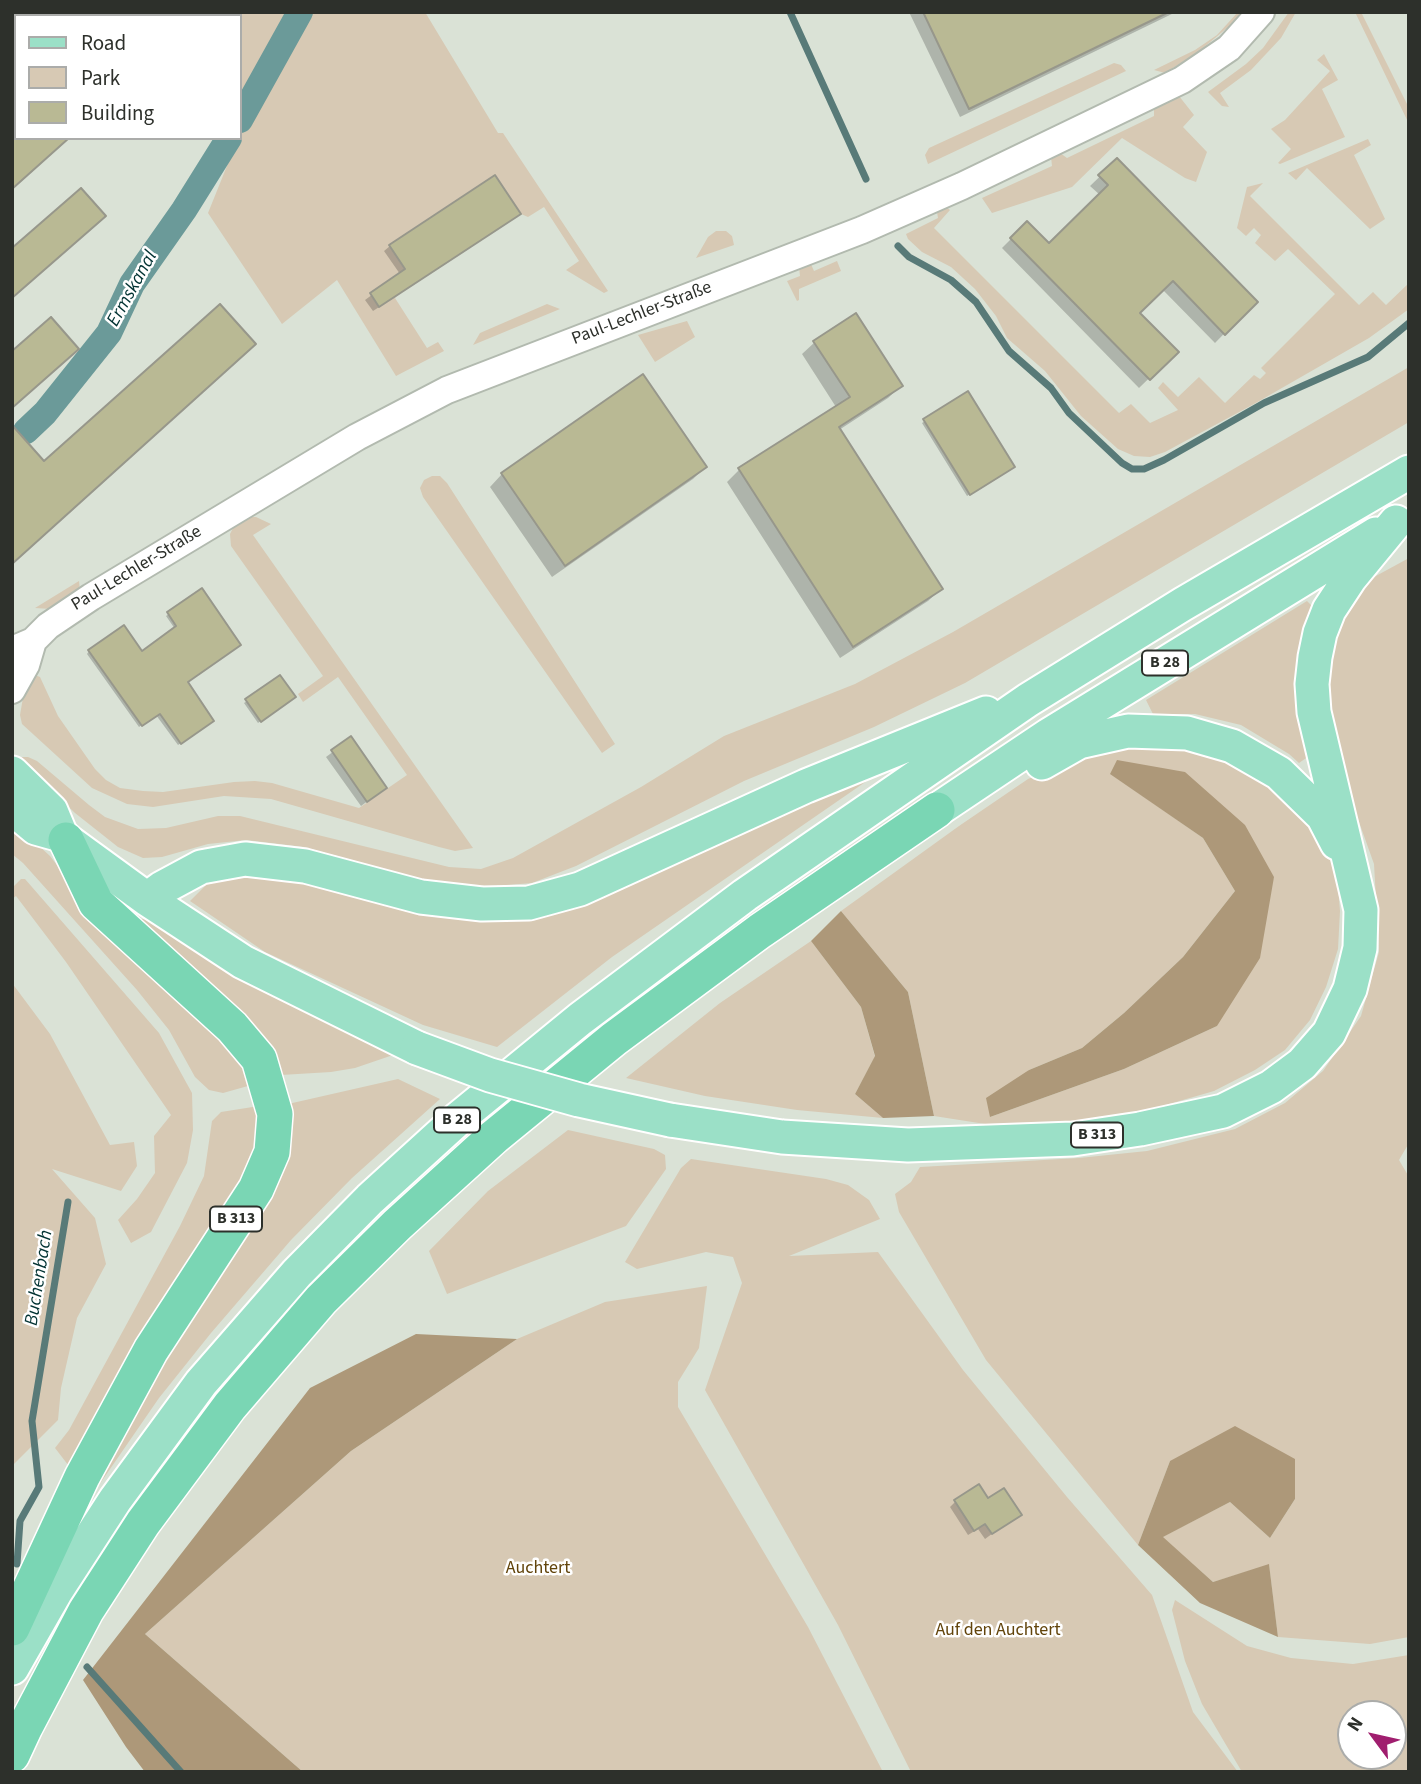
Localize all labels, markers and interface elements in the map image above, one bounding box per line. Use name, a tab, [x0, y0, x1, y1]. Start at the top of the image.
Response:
legend	[14, 14, 242, 140]
text: Road	[81, 28, 126, 58]
text: Park	[81, 63, 120, 93]
text: Building	[81, 98, 154, 128]
water label: Ermskanal	[103, 247, 163, 331]
street label: Paul-Lechler-Straße	[569, 277, 715, 351]
street label: Paul-Lechler-Straße	[68, 522, 206, 616]
road number: B 28	[1142, 650, 1188, 676]
road number: B 28	[434, 1108, 480, 1132]
road number: B 313	[1071, 1122, 1123, 1148]
road number: B 313	[210, 1206, 262, 1232]
water label: Buchenbach	[21, 1229, 59, 1327]
park label: Auchtert	[506, 1558, 570, 1580]
park label: Auf den Auchtert	[935, 1620, 1061, 1642]
north arrow	[1337, 1700, 1407, 1770]
text: N	[1341, 1712, 1370, 1737]

